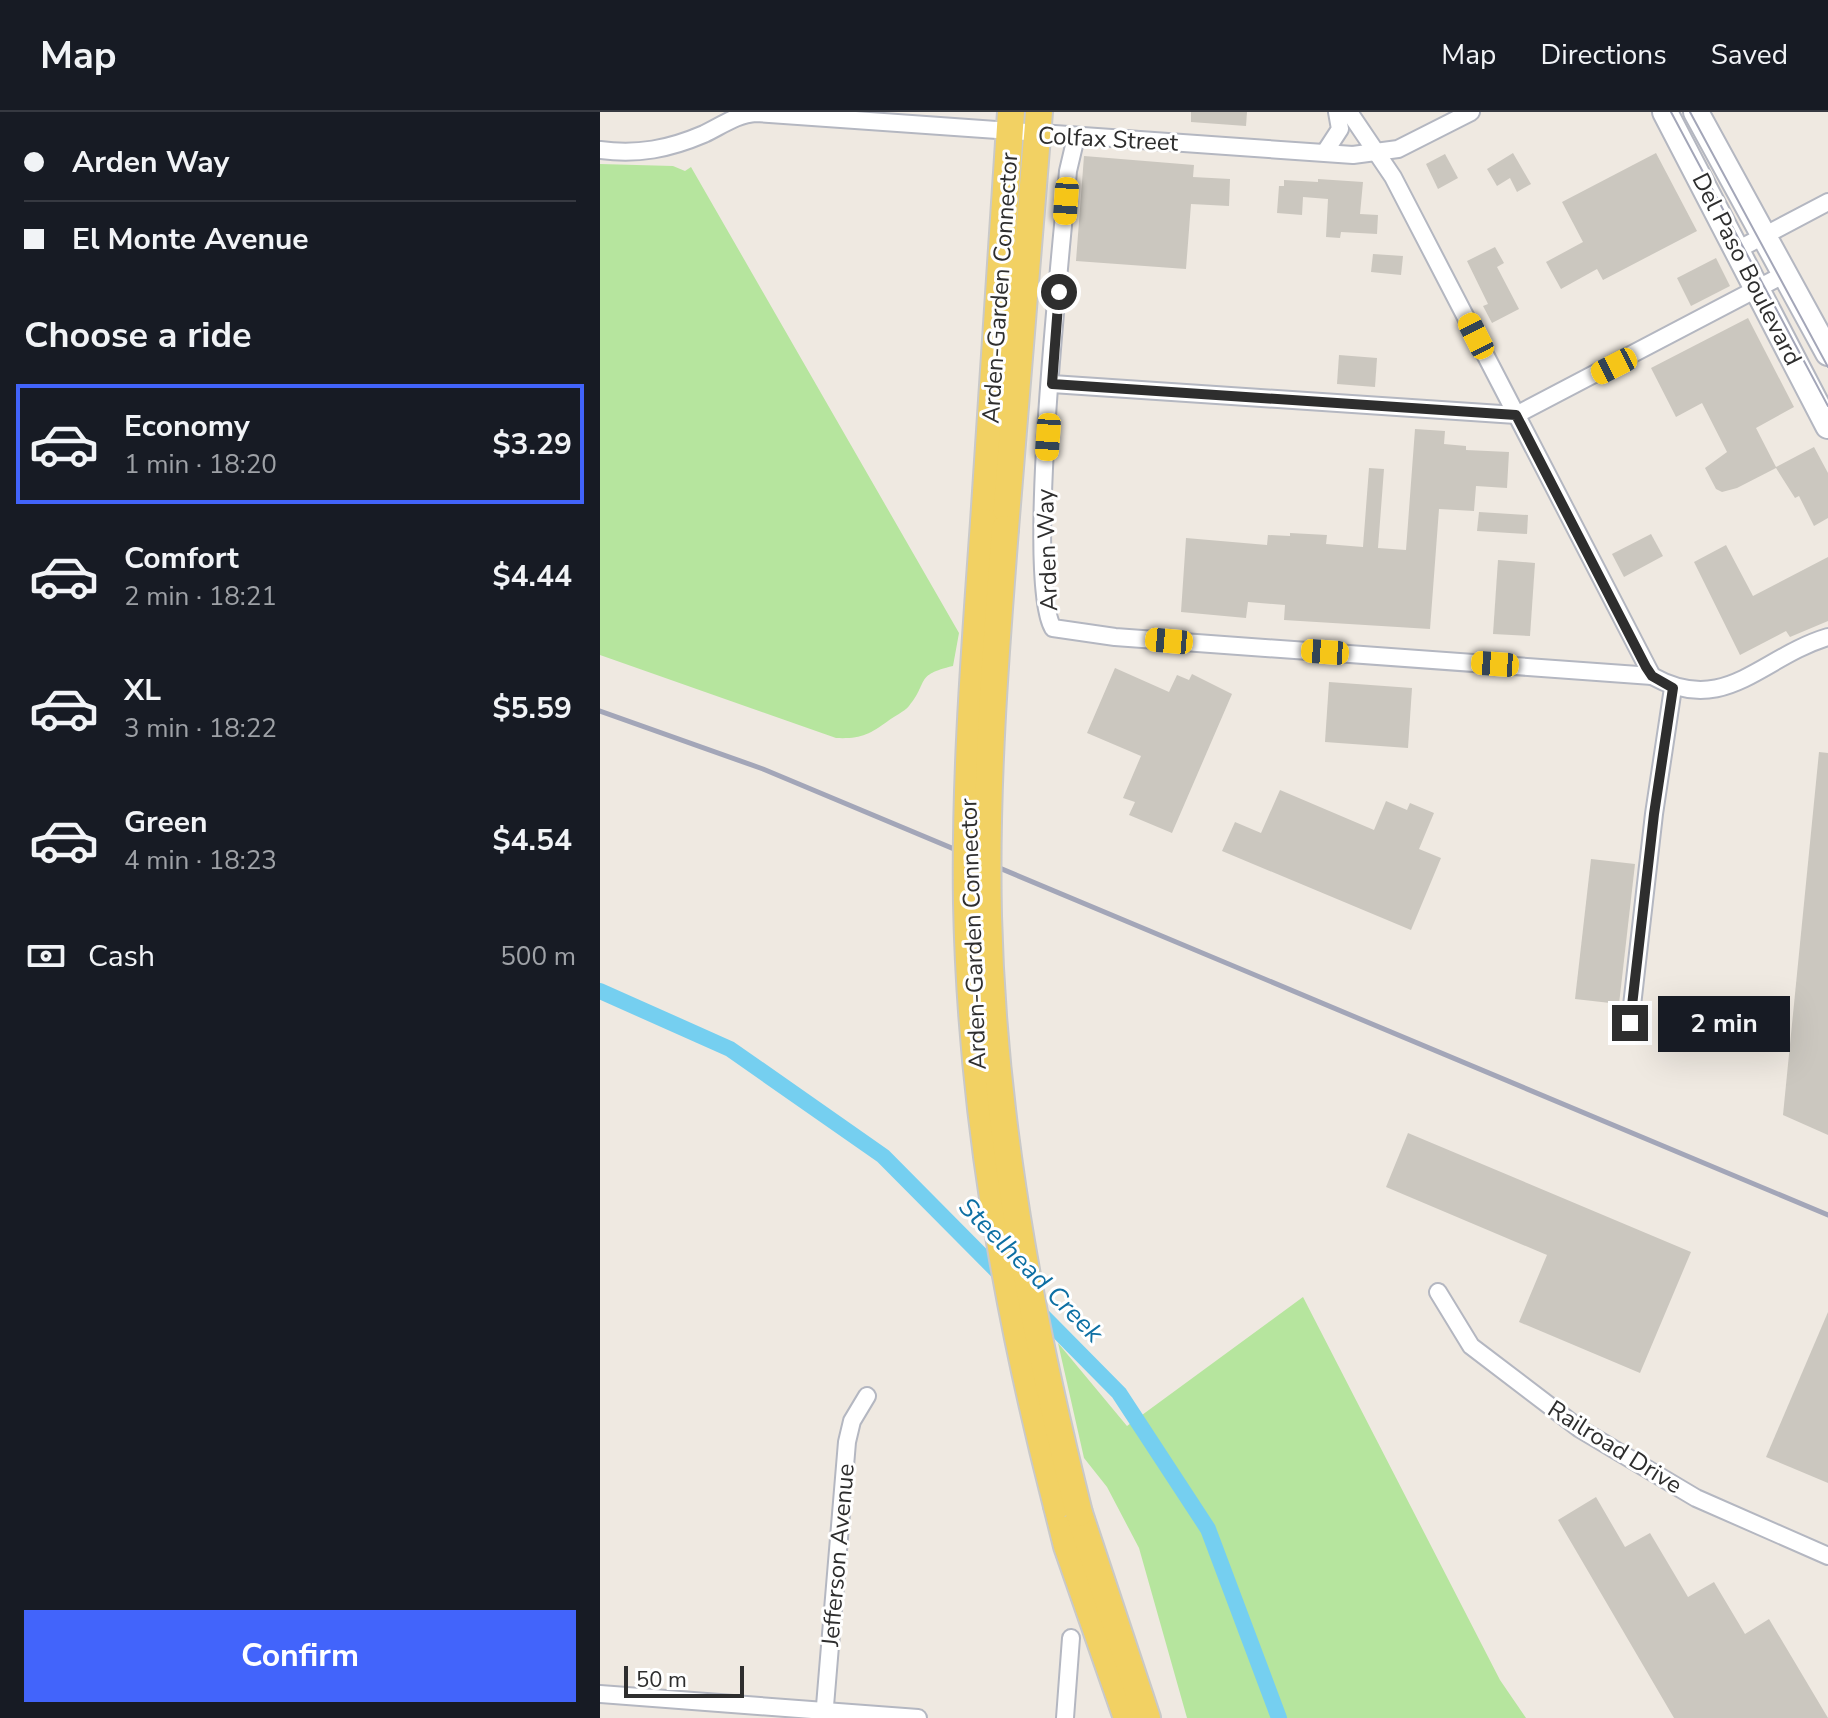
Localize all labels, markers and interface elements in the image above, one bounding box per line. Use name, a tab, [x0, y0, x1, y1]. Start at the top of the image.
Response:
text: Map	[40, 30, 117, 81]
text: Map	[1441, 36, 1496, 74]
text: Directions	[1540, 36, 1667, 74]
text: Saved	[1711, 36, 1788, 74]
street label: Colfax Street	[1037, 119, 1180, 159]
text: Arden Way	[72, 142, 229, 183]
street label: Arden-Garden Connector	[975, 151, 1025, 425]
street label: Del Paso Boulevard	[1685, 167, 1809, 371]
car	[1052, 176, 1080, 226]
text: El Monte Avenue	[72, 219, 309, 260]
route start	[1041, 274, 1077, 310]
car	[1454, 309, 1498, 363]
text: Choose a ride	[24, 311, 252, 360]
car	[1587, 344, 1641, 388]
text: Economy	[124, 406, 250, 447]
icon: car	[28, 408, 100, 480]
car	[1034, 412, 1062, 462]
text: $3.29	[493, 424, 572, 465]
text: 1 min · 18:20	[124, 447, 277, 482]
street label: Arden Way	[1029, 488, 1065, 612]
text: Comfort	[124, 538, 239, 579]
icon: car	[28, 540, 100, 612]
text: $4.44	[493, 556, 572, 597]
text: 2 min · 18:21	[124, 579, 277, 614]
car	[1144, 627, 1194, 655]
car	[1300, 638, 1350, 666]
car	[1470, 650, 1520, 678]
text: XL	[124, 670, 161, 711]
icon: car	[28, 672, 100, 744]
text: $5.59	[493, 688, 572, 729]
text: 3 min · 18:22	[124, 711, 277, 746]
street label: Arden-Garden Connector	[952, 797, 994, 1070]
text: Green	[124, 802, 208, 843]
icon: car	[28, 804, 100, 876]
text: $4.54	[493, 820, 572, 861]
text: 4 min · 18:23	[124, 843, 277, 878]
icon: cash	[24, 934, 68, 978]
text: Cash	[88, 936, 155, 977]
text: 500 m	[500, 939, 576, 974]
callout: 2 min	[1658, 995, 1790, 1051]
route end	[1612, 1005, 1648, 1041]
text: 2 min	[1690, 1006, 1758, 1041]
water label: Steelhead Creek	[951, 1190, 1112, 1351]
street label: Railroad Drive	[1542, 1393, 1688, 1501]
street label: Jefferson Avenue	[814, 1462, 862, 1649]
button: Confirm	[24, 1610, 576, 1702]
scale bar	[624, 1662, 744, 1698]
text: 50 m	[636, 1665, 687, 1695]

